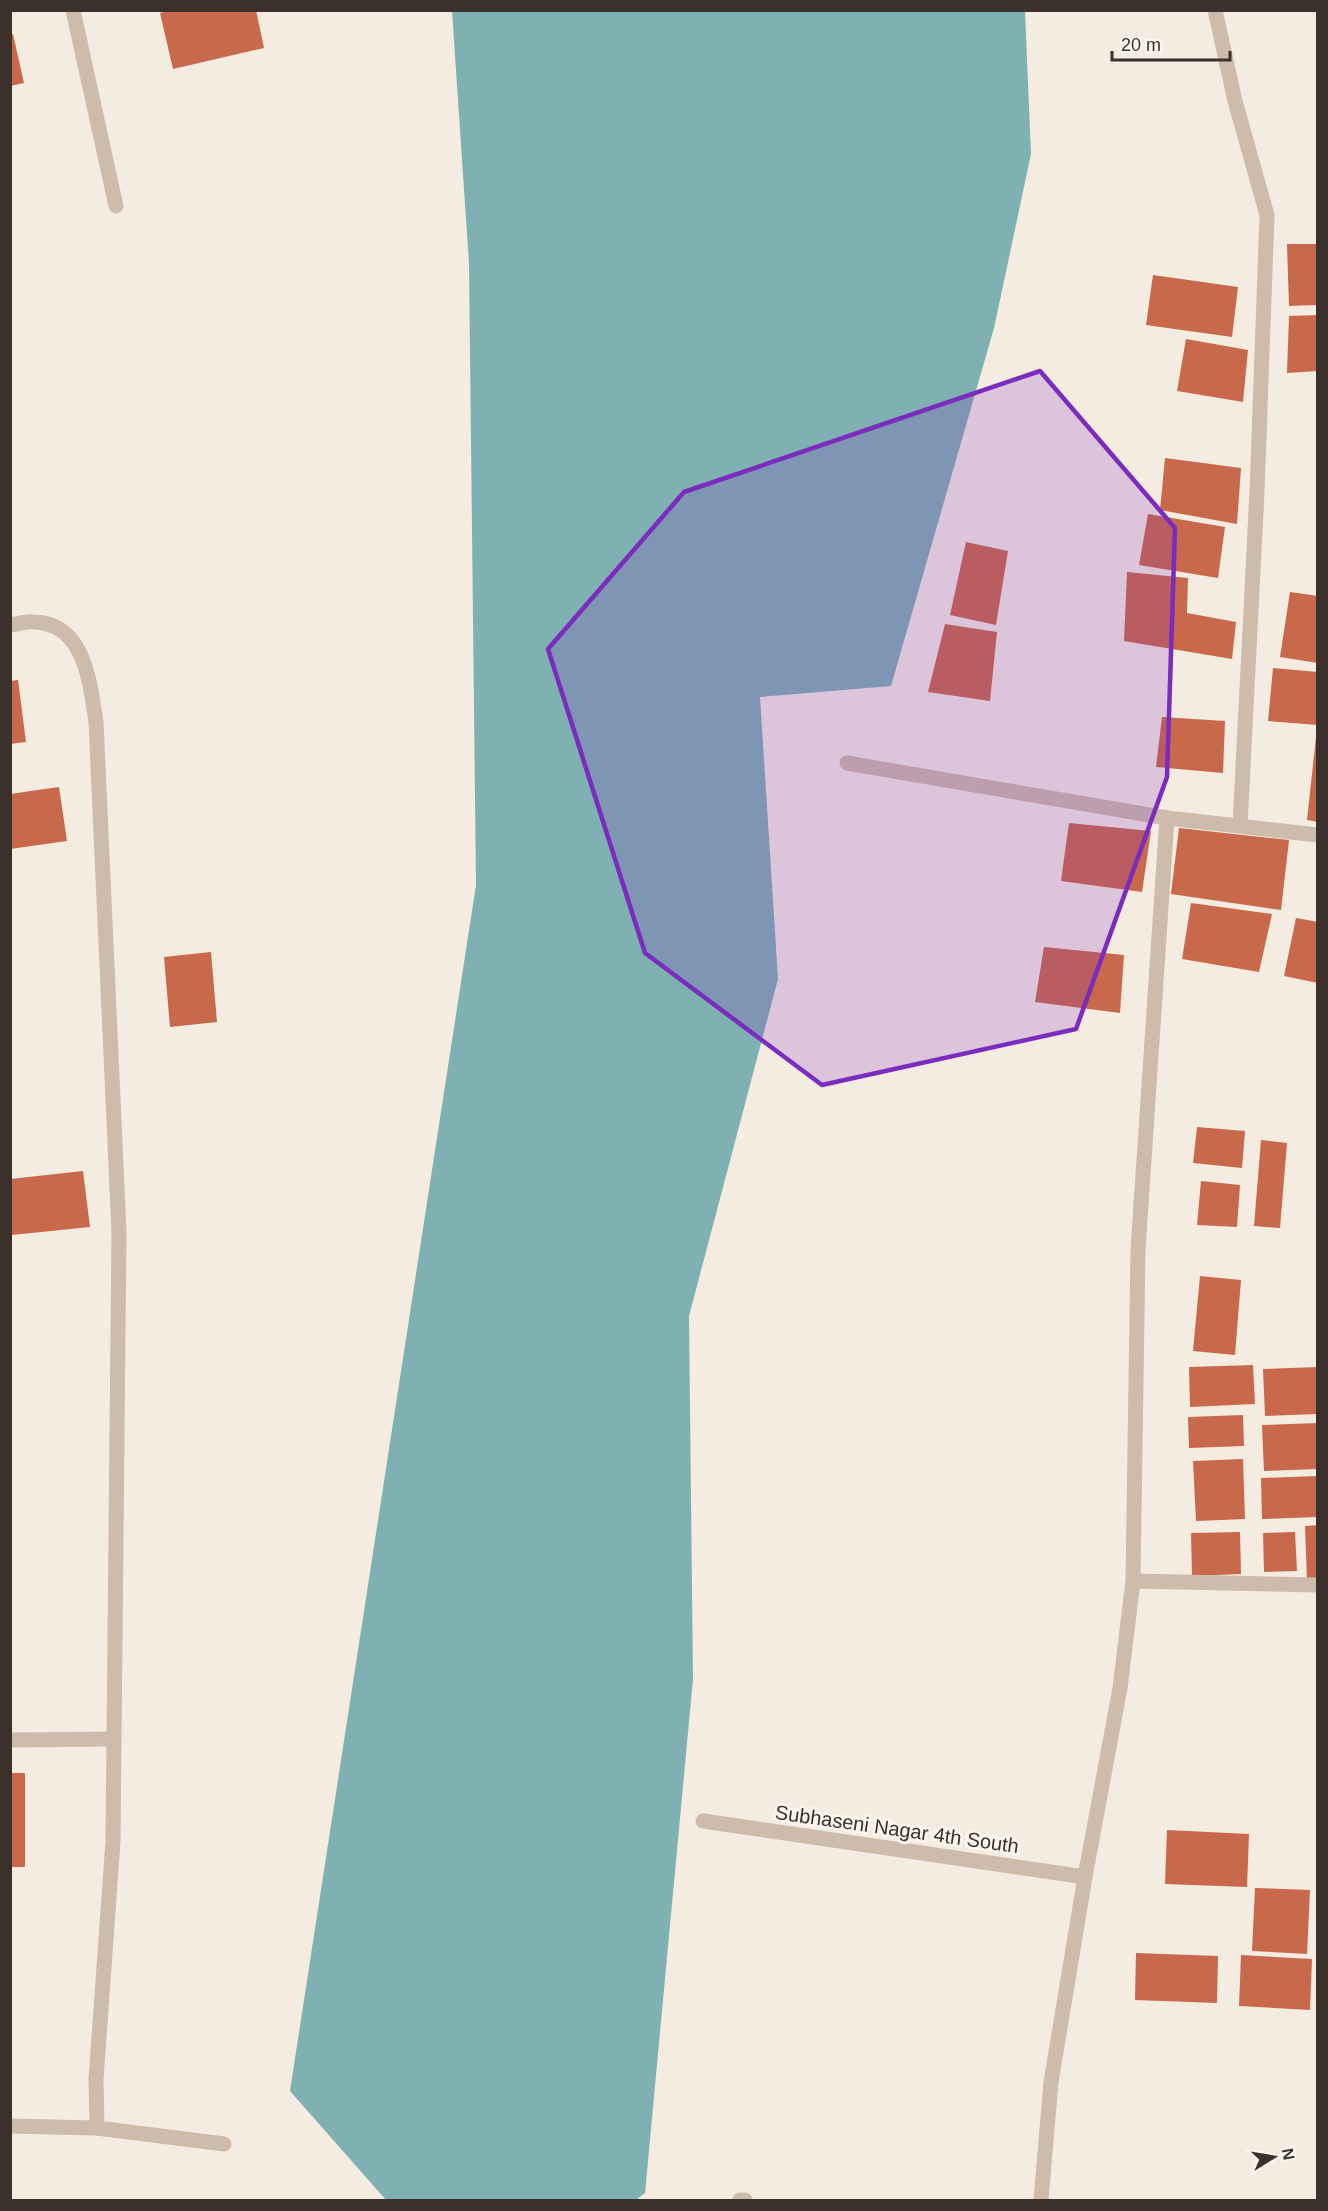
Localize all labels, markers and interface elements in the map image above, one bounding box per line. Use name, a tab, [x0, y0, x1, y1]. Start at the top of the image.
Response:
scale bar	[1112, 24, 1230, 62]
text: 20 m	[1121, 35, 1161, 55]
street label: Subhaseni Nagar 4th South	[774, 1801, 1020, 1857]
north arrow	[1244, 2127, 1304, 2187]
text: N	[1279, 2147, 1298, 2162]

